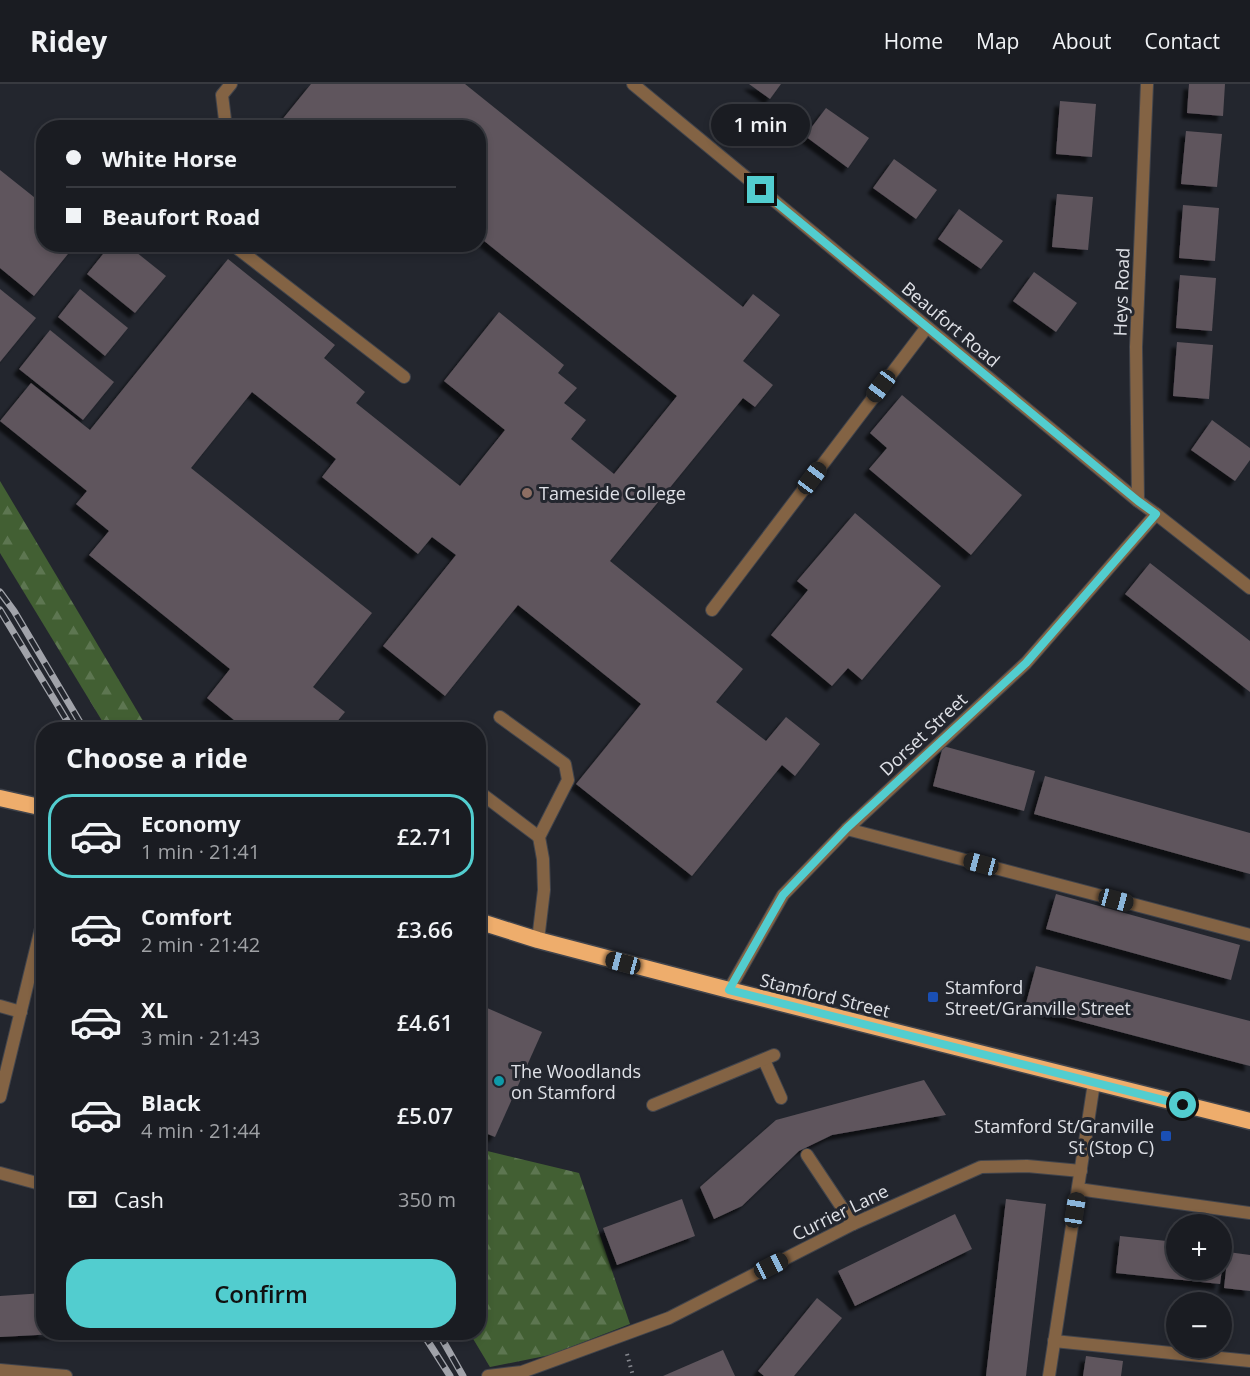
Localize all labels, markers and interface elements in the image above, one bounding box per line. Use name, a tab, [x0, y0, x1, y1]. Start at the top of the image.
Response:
text: Ridey	[30, 22, 107, 60]
text: Home	[884, 27, 943, 55]
text: Map	[976, 27, 1019, 55]
text: About	[1052, 27, 1112, 55]
text: Contact	[1145, 27, 1220, 55]
callout: 1 min	[712, 103, 810, 145]
text: 1 min	[734, 111, 788, 138]
text: White Horse	[102, 143, 237, 173]
route end	[747, 176, 774, 203]
text: Beaufort Road	[102, 201, 260, 231]
street label: Heys Road	[1107, 247, 1135, 337]
street label: Beaufort Road	[897, 276, 1005, 372]
car	[863, 366, 899, 406]
car	[794, 458, 830, 498]
place label: Tameside College	[539, 481, 686, 505]
marker: Tameside College	[520, 486, 534, 500]
street label: Dorset Street	[874, 687, 972, 781]
text: Choose a ride	[66, 739, 248, 776]
text: Economy	[141, 808, 240, 838]
icon: car	[69, 809, 123, 863]
text: £2.71	[397, 821, 453, 851]
text: 1 min · 21:41	[141, 838, 260, 865]
car	[961, 851, 1001, 877]
car	[1096, 887, 1136, 913]
text: Comfort	[141, 901, 232, 931]
icon: car	[69, 902, 123, 956]
text: £3.66	[397, 914, 453, 944]
text: 2 min · 21:42	[141, 931, 260, 958]
car	[603, 950, 643, 976]
street label: Stamford Street	[757, 967, 893, 1023]
place label: Stamford Street/Granville Street	[945, 975, 1131, 1020]
marker: Stamford Street/Granville Street	[926, 990, 940, 1004]
text: XL	[141, 994, 168, 1024]
icon: car	[69, 995, 123, 1049]
text: £4.61	[397, 1007, 453, 1037]
text: 3 min · 21:43	[141, 1024, 260, 1051]
place label: The Woodlands on Stamford	[511, 1059, 641, 1104]
marker: The Woodlands on Stamford	[492, 1074, 506, 1088]
text: Black	[141, 1087, 201, 1117]
icon: car	[69, 1088, 123, 1142]
route start	[1169, 1091, 1196, 1118]
text: £5.07	[397, 1100, 453, 1130]
place label: Stamford St/Granville St (Stop C)	[974, 1114, 1154, 1159]
text: 4 min · 21:44	[141, 1117, 260, 1144]
marker: Stamford St/Granville St (Stop C)	[1159, 1129, 1173, 1143]
street label: Currier Lane	[788, 1178, 892, 1246]
icon: cash	[66, 1183, 99, 1216]
text: Cash	[114, 1184, 164, 1214]
text: 350 m	[398, 1186, 456, 1213]
car	[1063, 1191, 1087, 1229]
map controls	[1166, 1214, 1232, 1358]
button: +	[1166, 1214, 1232, 1280]
car	[751, 1250, 791, 1282]
button: Confirm	[66, 1259, 456, 1328]
button: −	[1166, 1292, 1232, 1358]

